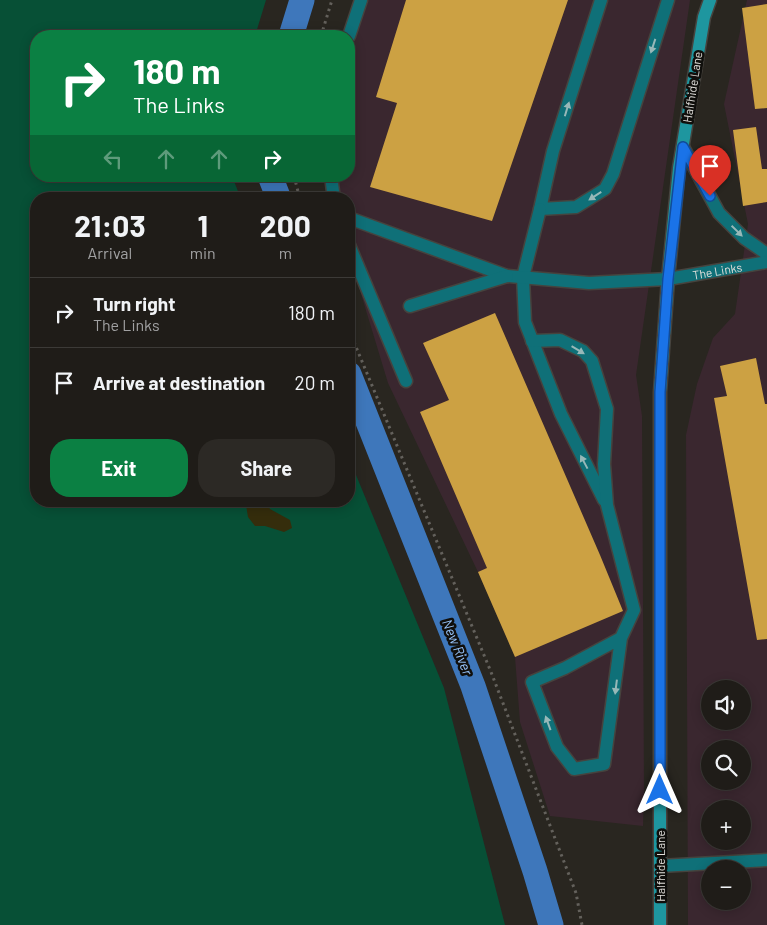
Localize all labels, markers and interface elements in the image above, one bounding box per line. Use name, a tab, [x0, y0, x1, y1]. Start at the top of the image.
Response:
one-way arrow	[649, 39, 657, 54]
text: 180 m	[133, 49, 221, 91]
icon: right	[50, 50, 115, 115]
street label: Halfhide Lane	[679, 51, 705, 123]
text: The Links	[133, 91, 225, 117]
one-way arrow	[563, 101, 571, 116]
icon: left	[99, 145, 127, 173]
icon: ahead	[152, 145, 180, 173]
icon: ahead	[205, 145, 233, 173]
icon: right	[258, 145, 286, 173]
pin	[689, 145, 731, 196]
icon: arrive	[696, 152, 724, 180]
one-way arrow	[589, 191, 602, 200]
text: 21:03	[74, 207, 146, 243]
text: 1	[197, 207, 208, 243]
text: 200	[260, 207, 311, 243]
one-way arrow	[731, 225, 743, 237]
text: Arrival	[88, 243, 132, 262]
text: min	[190, 243, 216, 262]
text: m	[279, 243, 292, 262]
street label: The Links	[691, 259, 743, 282]
text: Turn right	[93, 292, 175, 315]
icon: right	[50, 299, 78, 327]
text: 180 m	[288, 301, 335, 324]
text: The Links	[93, 315, 160, 334]
one-way arrow	[572, 345, 585, 354]
icon: arrive	[50, 369, 78, 397]
text: Arrive at destination	[93, 371, 265, 394]
text: 20 m	[295, 371, 335, 394]
button: Exit	[50, 439, 188, 497]
button: Share	[198, 439, 335, 497]
one-way arrow	[580, 455, 588, 469]
water label: New River	[439, 616, 477, 678]
one-way arrow	[612, 679, 620, 695]
map controls	[701, 680, 751, 910]
button: sound	[701, 680, 751, 730]
one-way arrow	[544, 715, 551, 730]
button: search	[701, 740, 751, 790]
position arrow	[633, 763, 685, 815]
button: +	[701, 800, 751, 850]
street label: Halfhide Lane	[653, 830, 667, 902]
button: −	[701, 860, 751, 910]

